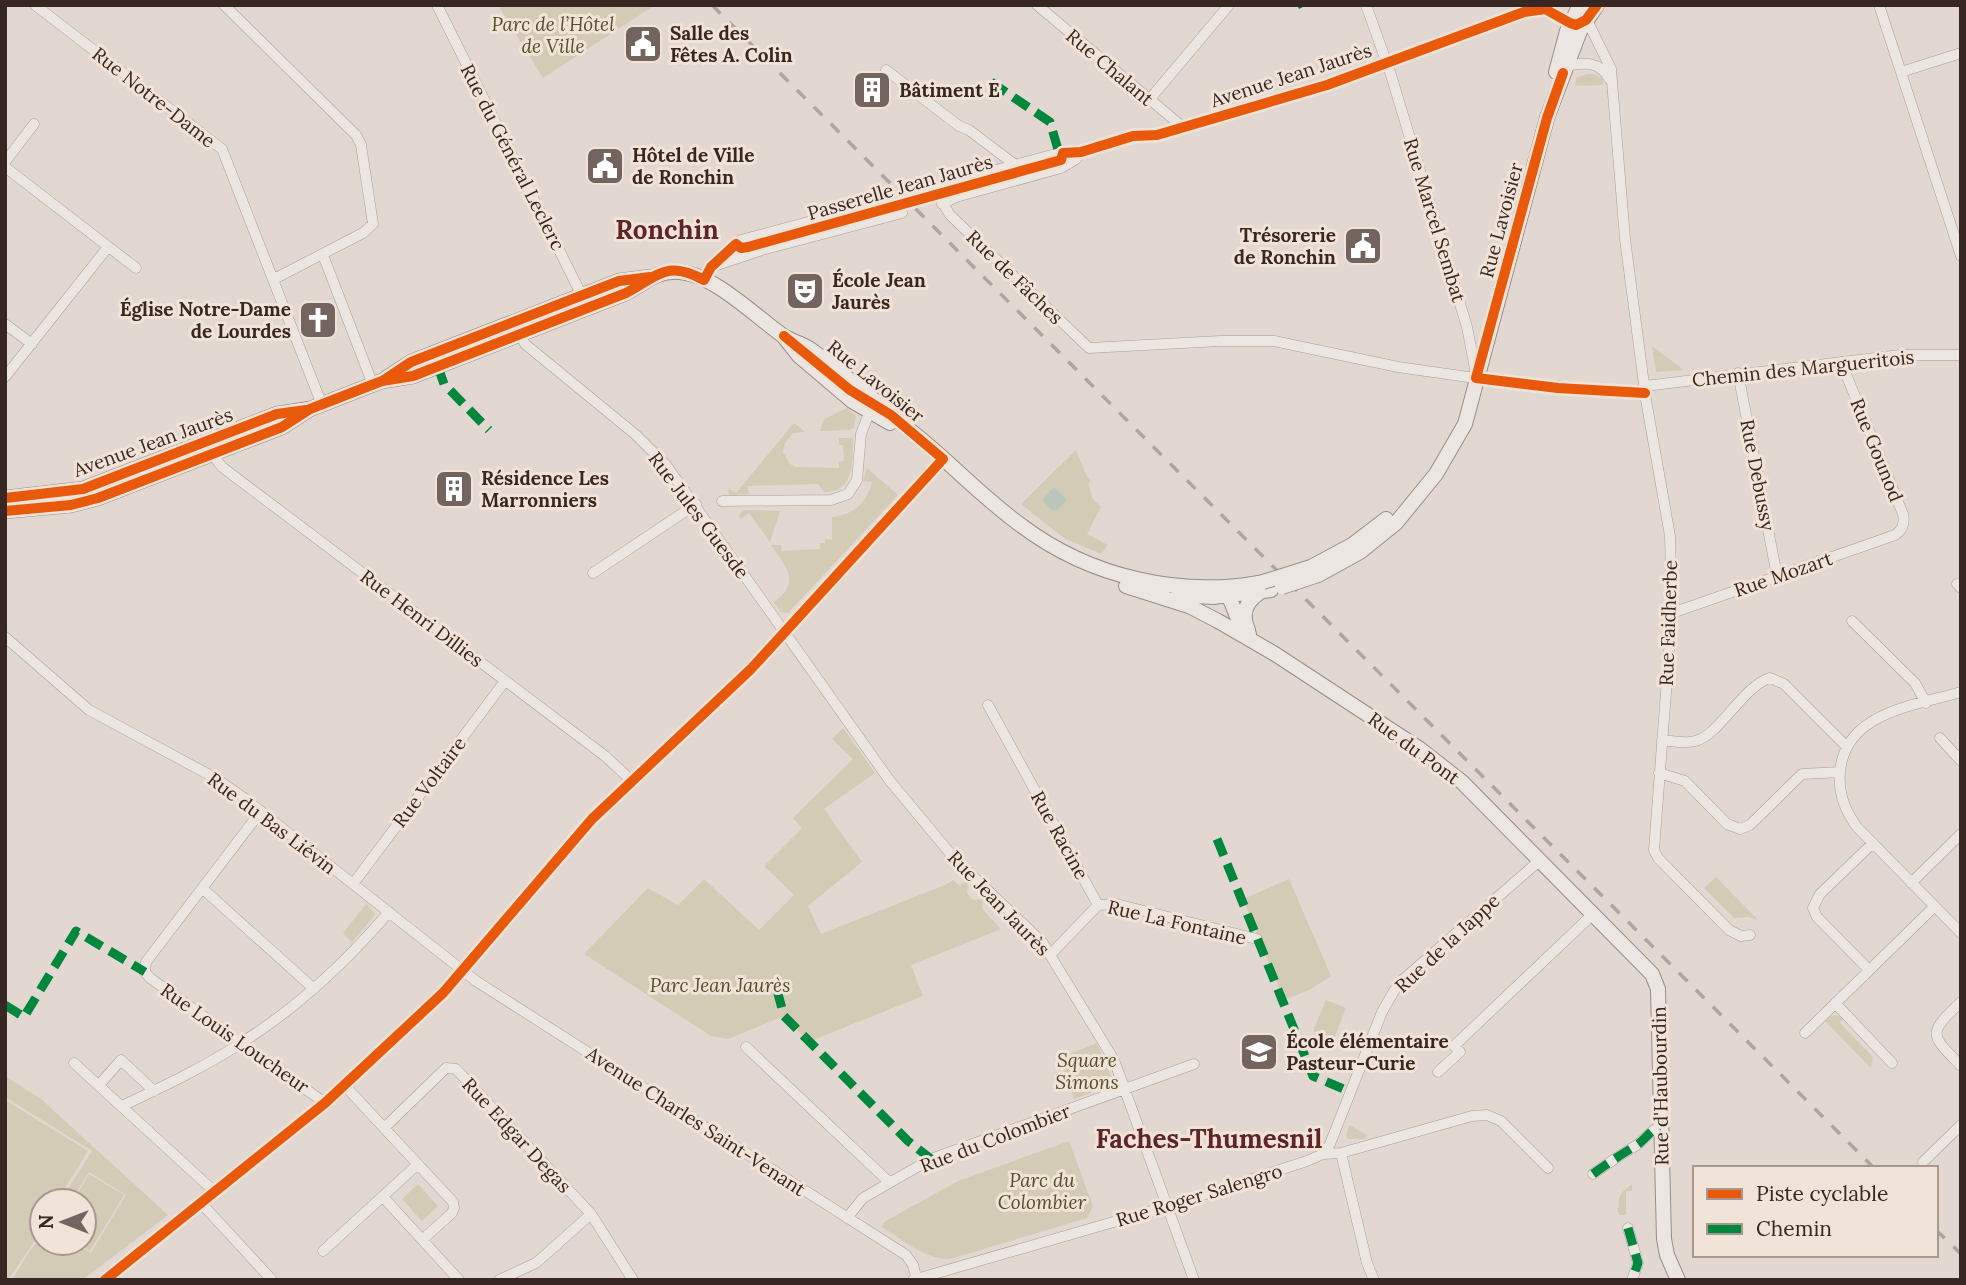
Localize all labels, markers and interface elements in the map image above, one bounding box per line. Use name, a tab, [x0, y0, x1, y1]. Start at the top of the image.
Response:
park label: Parc de l’Hôtel de Ville	[491, 12, 615, 58]
place label: Salle des Fêtes A. Colin	[670, 21, 793, 67]
public building icon: Salle des Fêtes A. Colin	[622, 23, 664, 65]
street label: Rue Chalant	[1061, 24, 1159, 111]
street label: Avenue Jean Jaurès	[1206, 38, 1375, 113]
street label: Rue Notre-Dame	[88, 41, 220, 153]
street label: Rue du Général Leclerc	[456, 60, 570, 254]
building icon: Bâtiment E	[851, 69, 893, 111]
place label: Bâtiment E	[899, 78, 1000, 102]
street label: Rue Marcel Sembat	[1399, 135, 1472, 306]
place label: Hôtel de Ville de Ronchin	[632, 143, 754, 189]
public building icon: Hôtel de Ville de Ronchin	[584, 145, 626, 187]
street label: Passerelle Jean Jaurès	[805, 149, 996, 225]
street label: Rue Lavoisier	[1474, 159, 1528, 280]
district label: Ronchin	[615, 213, 719, 246]
place label: Trésorerie de Ronchin	[1234, 223, 1336, 269]
street label: Rue de Fâches	[962, 225, 1069, 329]
public building icon: Trésorerie de Ronchin	[1342, 225, 1384, 267]
place label: École Jean Jaurès	[832, 268, 926, 314]
theatre icon: École Jean Jaurès	[784, 270, 826, 312]
place label: Église Notre-Dame de Lourdes	[120, 297, 291, 343]
church icon: Église Notre-Dame de Lourdes	[297, 299, 339, 341]
street label: Rue Lavoisier	[823, 334, 930, 428]
street label: Chemin des Margueritois	[1691, 344, 1915, 392]
street label: Rue Gounod	[1845, 395, 1909, 505]
street label: Avenue Jean Jaurès	[69, 402, 236, 482]
street label: Rue Debussy	[1735, 417, 1781, 533]
street label: Rue Jules Guesde	[643, 447, 755, 583]
place label: Résidence Les Marronniers	[481, 466, 609, 512]
building icon: Résidence Les Marronniers	[433, 468, 475, 510]
street label: Rue Mozart	[1731, 546, 1836, 602]
street label: Rue Faidherbe	[1654, 560, 1682, 686]
street label: Rue Henri Dillies	[356, 564, 488, 672]
street label: Rue du Pont	[1363, 707, 1465, 790]
street label: Rue Voltaire	[387, 732, 471, 832]
street label: Rue du Bas Liévin	[203, 767, 341, 879]
street label: Rue Racine	[1026, 787, 1094, 883]
street label: Rue Jean Jaurès	[943, 845, 1055, 961]
street label: Rue de la Jappe	[1390, 888, 1504, 998]
street label: Rue La Fontaine	[1105, 894, 1249, 950]
park label: Parc Jean Jaurès	[650, 973, 790, 997]
street label: Rue Louis Loucheur	[156, 978, 315, 1099]
street label: Rue d'Haubourdin	[1647, 1006, 1673, 1166]
place label: École élémentaire Pasteur-Curie	[1286, 1029, 1449, 1075]
school or university icon: École élémentaire Pasteur-Curie	[1238, 1031, 1280, 1073]
street label: Avenue Charles Saint-Venant	[581, 1040, 811, 1201]
park label: Square Simons	[1055, 1048, 1119, 1094]
street label: Rue Edgar Degas	[457, 1072, 577, 1198]
street label: Rue du Colombier	[917, 1098, 1074, 1178]
district label: Faches-Thumesnil	[1096, 1122, 1322, 1155]
street label: Rue Roger Salengro	[1113, 1158, 1285, 1232]
legend	[1693, 1166, 1938, 1257]
park label: Parc du Colombier	[998, 1168, 1087, 1214]
text: Piste cyclable	[1756, 1180, 1888, 1207]
north arrow	[28, 1187, 98, 1257]
text: N	[34, 1214, 58, 1229]
text: Chemin	[1756, 1215, 1832, 1242]

